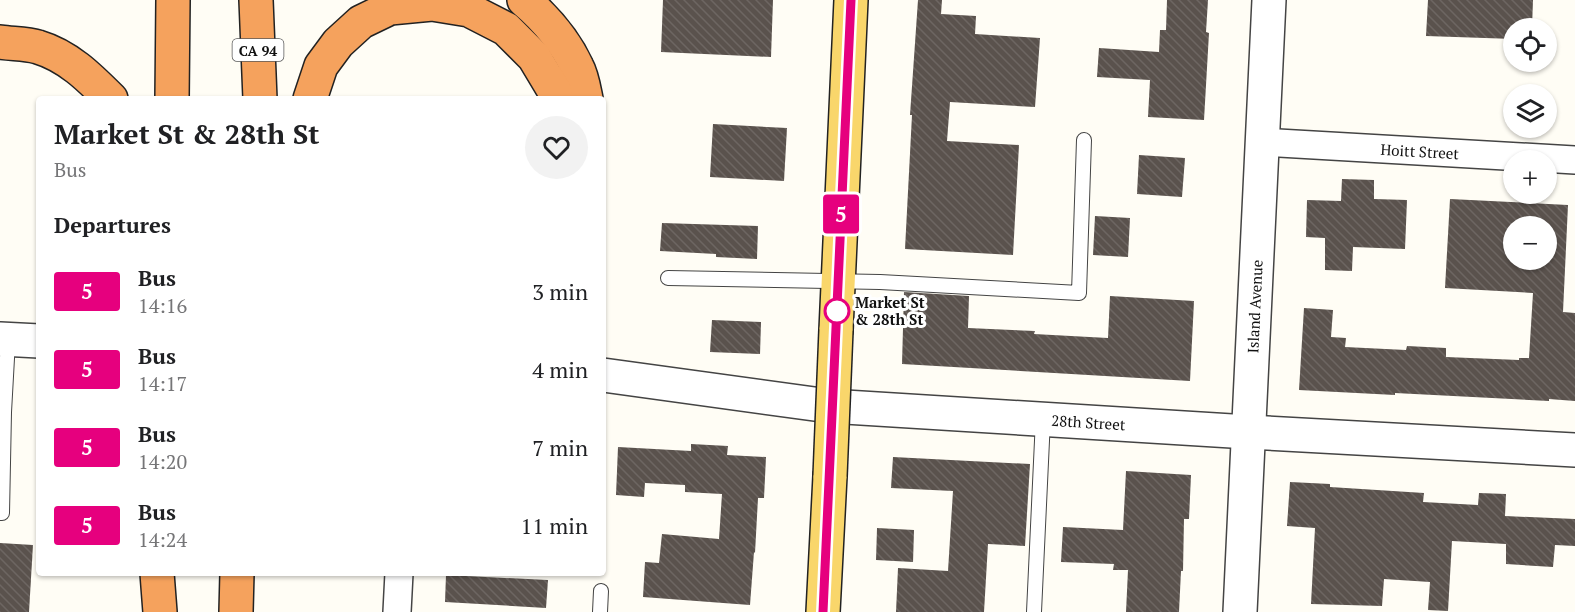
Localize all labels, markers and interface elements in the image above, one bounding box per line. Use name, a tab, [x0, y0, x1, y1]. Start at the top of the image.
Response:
map controls	[1503, 18, 1557, 270]
button: locate	[1503, 18, 1557, 72]
road number: CA 94	[232, 39, 284, 61]
button: layers	[1503, 84, 1557, 138]
text: Market St & 28th St	[54, 115, 319, 152]
button: heart	[525, 116, 588, 179]
street label: Hoitt Street	[1380, 139, 1460, 163]
button: +	[1503, 150, 1557, 204]
text: Bus	[54, 156, 86, 183]
line badge: 5	[822, 194, 860, 234]
text: 5	[835, 200, 847, 228]
text: Departures	[54, 210, 171, 239]
button: −	[1503, 216, 1557, 270]
street label: Island Avenue	[1242, 259, 1267, 354]
text: Bus	[138, 263, 176, 292]
text: 5	[81, 277, 93, 305]
text: 3 min	[532, 277, 588, 306]
text: 14:16	[138, 292, 187, 319]
place label: Market St & 28th St	[855, 292, 925, 329]
marker: Market St & 28th St	[824, 298, 850, 324]
text: Bus	[138, 341, 176, 370]
text: 5	[81, 355, 93, 383]
text: 4 min	[532, 355, 588, 384]
text: 14:17	[138, 370, 187, 397]
street label: 28th Street	[1051, 410, 1126, 434]
text: Bus	[138, 419, 176, 448]
text: 5	[81, 433, 93, 461]
text: 7 min	[532, 433, 588, 462]
text: 14:20	[138, 448, 187, 475]
text: Bus	[138, 497, 176, 526]
text: 5	[81, 511, 93, 539]
text: 11 min	[521, 511, 588, 540]
text: 14:24	[138, 526, 187, 553]

